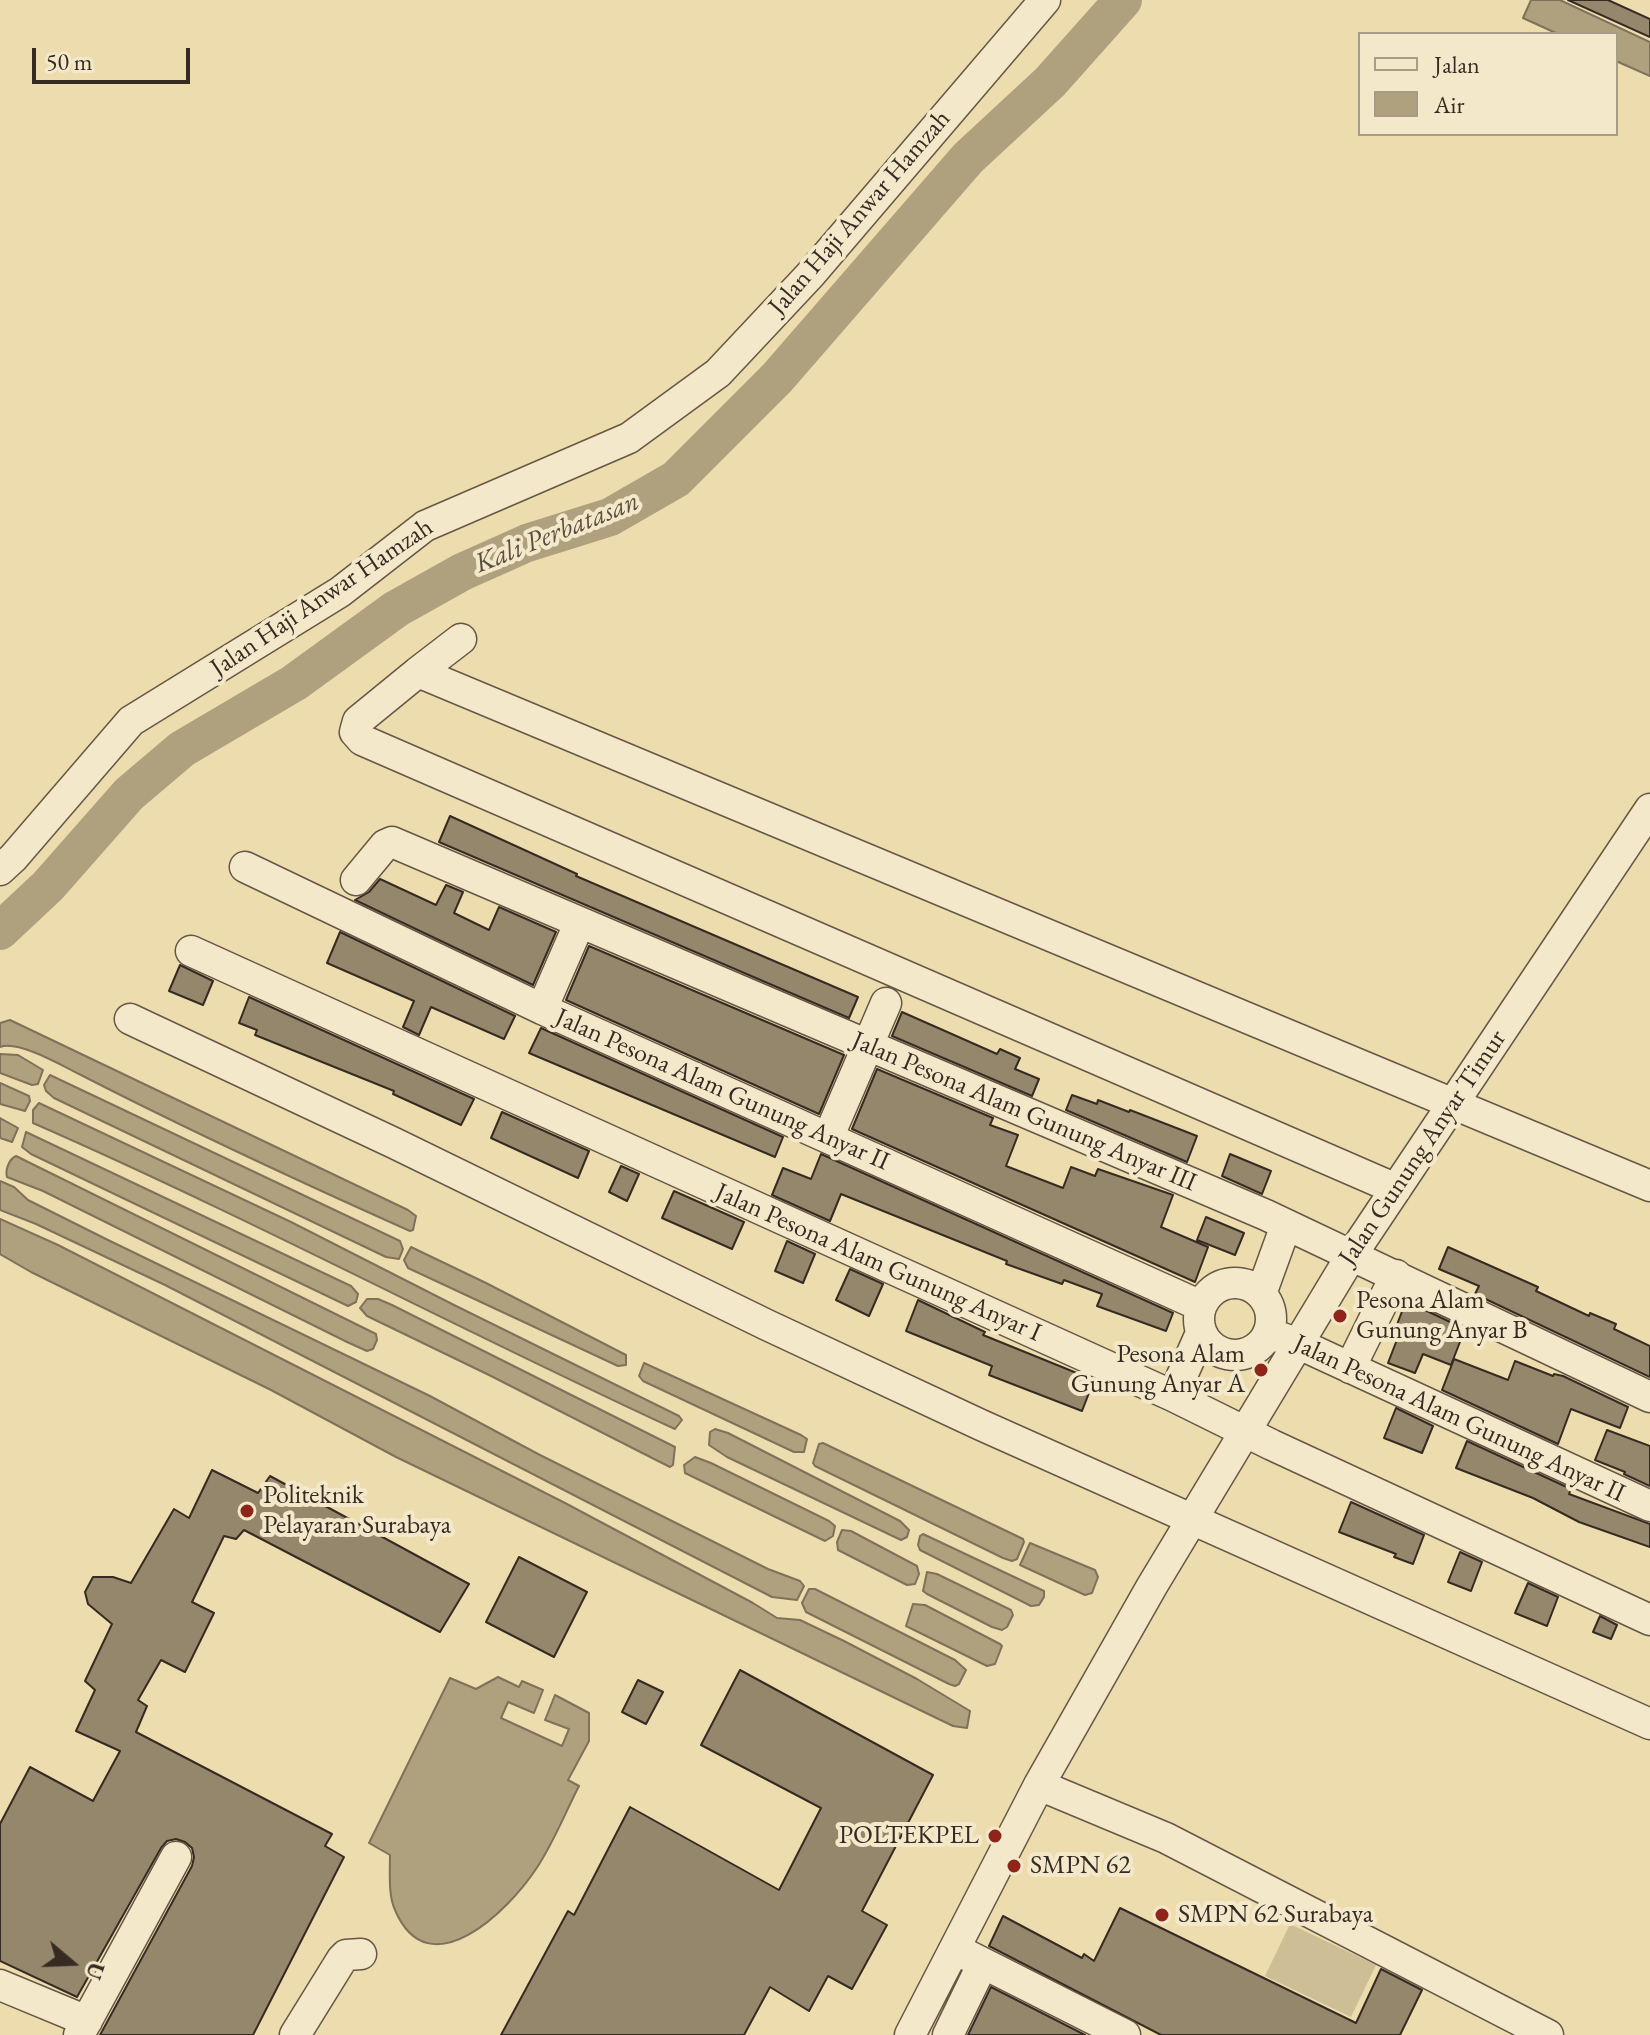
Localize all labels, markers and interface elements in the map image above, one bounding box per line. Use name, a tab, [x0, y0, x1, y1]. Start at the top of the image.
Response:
scale bar	[36, 32, 194, 82]
legend	[1358, 32, 1618, 136]
text: 50 m	[46, 46, 93, 77]
text: Jalan	[1434, 49, 1480, 80]
text: Air	[1434, 89, 1465, 120]
street label: Jalan Haji Anwar Hamzah	[762, 104, 958, 322]
water label: Kali Perbatasan	[470, 485, 644, 581]
street label: Jalan Haji Anwar Hamzah	[205, 512, 439, 684]
street label: Jalan Pesona Alam Gunung Anyar II	[550, 1002, 894, 1178]
street label: Jalan Gunung Anyar Timur	[1333, 1024, 1513, 1272]
street label: Jalan Pesona Alam Gunung Anyar III	[847, 1025, 1201, 1199]
street label: Jalan Pesona Alam Gunung Anyar I	[710, 1177, 1046, 1349]
place label: Pesona Alam Gunung Anyar B	[1356, 1285, 1528, 1346]
marker: Pesona Alam Gunung Anyar B	[1331, 1307, 1349, 1325]
street label: Jalan Pesona Alam Gunung Anyar II	[1288, 1328, 1630, 1510]
place label: Pesona Alam Gunung Anyar A	[1071, 1339, 1245, 1400]
marker: Pesona Alam Gunung Anyar A	[1252, 1361, 1270, 1379]
place label: Politeknik Pelayaran Surabaya	[263, 1480, 451, 1542]
marker: Politeknik Pelayaran Surabaya	[238, 1502, 256, 1520]
place label: POLTEKPEL	[839, 1820, 979, 1852]
marker: POLTEKPEL	[986, 1827, 1004, 1845]
place label: SMPN 62	[1030, 1850, 1131, 1882]
marker: SMPN 62	[1005, 1857, 1023, 1875]
place label: SMPN 62 Surabaya	[1178, 1899, 1373, 1931]
marker: SMPN 62 Surabaya	[1153, 1906, 1171, 1924]
north arrow	[32, 1923, 112, 2003]
text: U	[79, 1958, 112, 1983]

